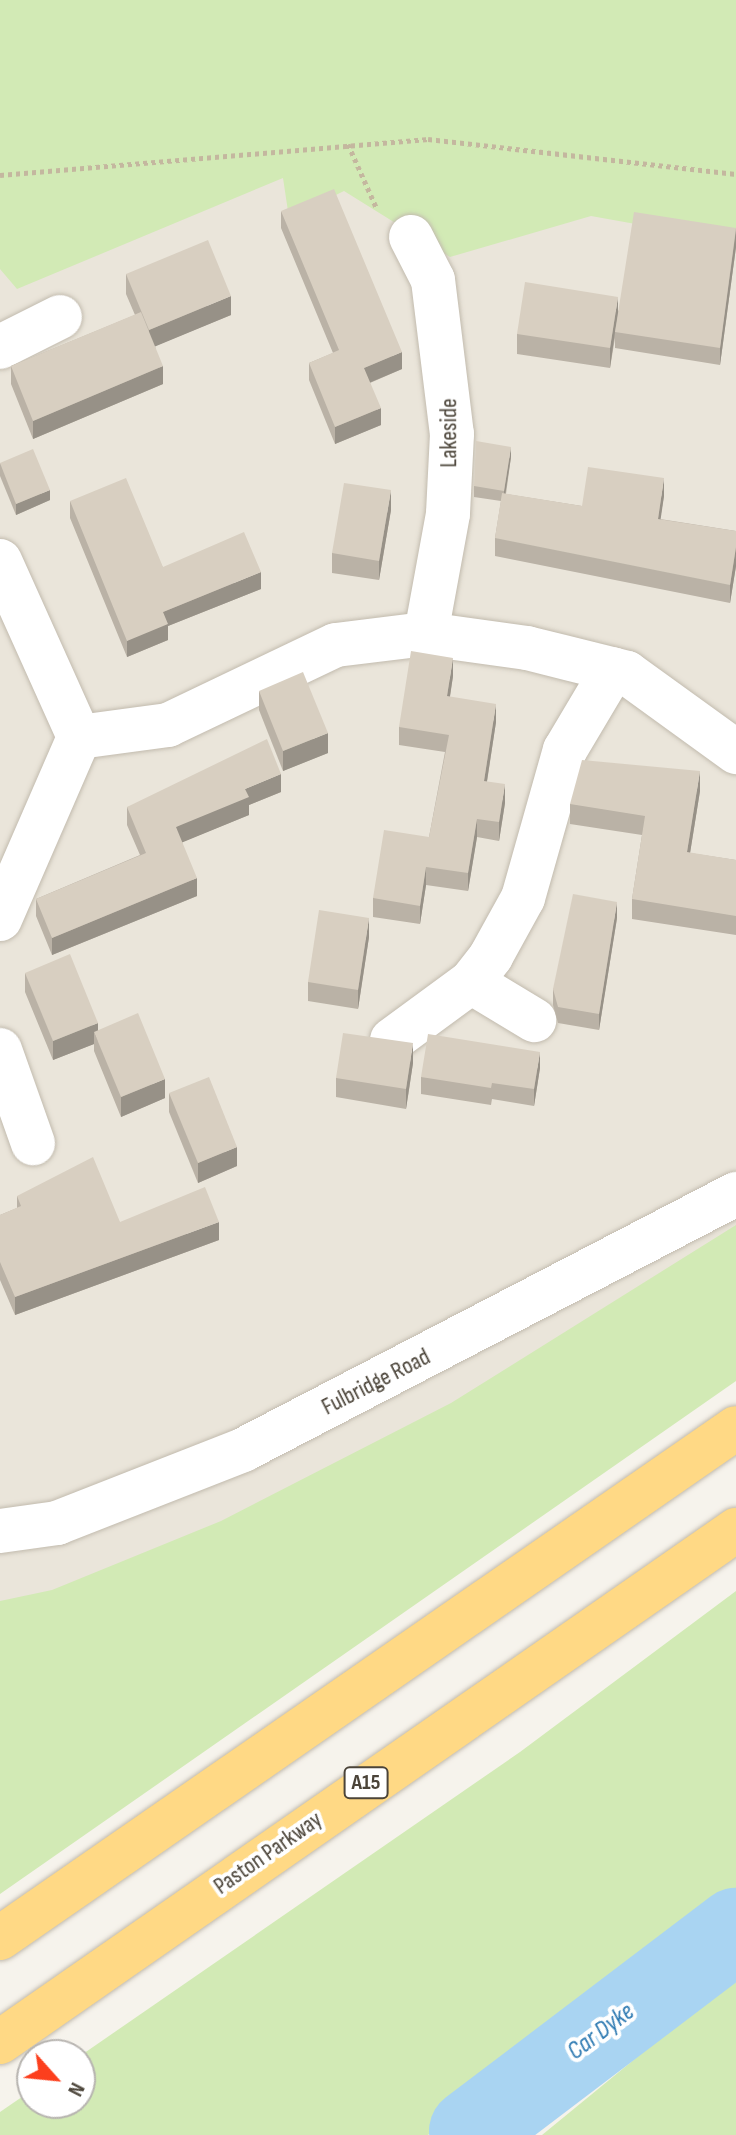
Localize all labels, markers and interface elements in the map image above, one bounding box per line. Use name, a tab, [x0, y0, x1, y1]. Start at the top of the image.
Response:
street label: Lakeside	[435, 398, 463, 468]
street label: Fulbridge Road	[317, 1342, 435, 1422]
road number: A15	[342, 1765, 390, 1801]
street label: Paston Parkway	[208, 1805, 328, 1901]
water label: Car Dyke	[561, 1997, 641, 2067]
north arrow	[16, 2039, 96, 2119]
text: N	[61, 2078, 91, 2101]

